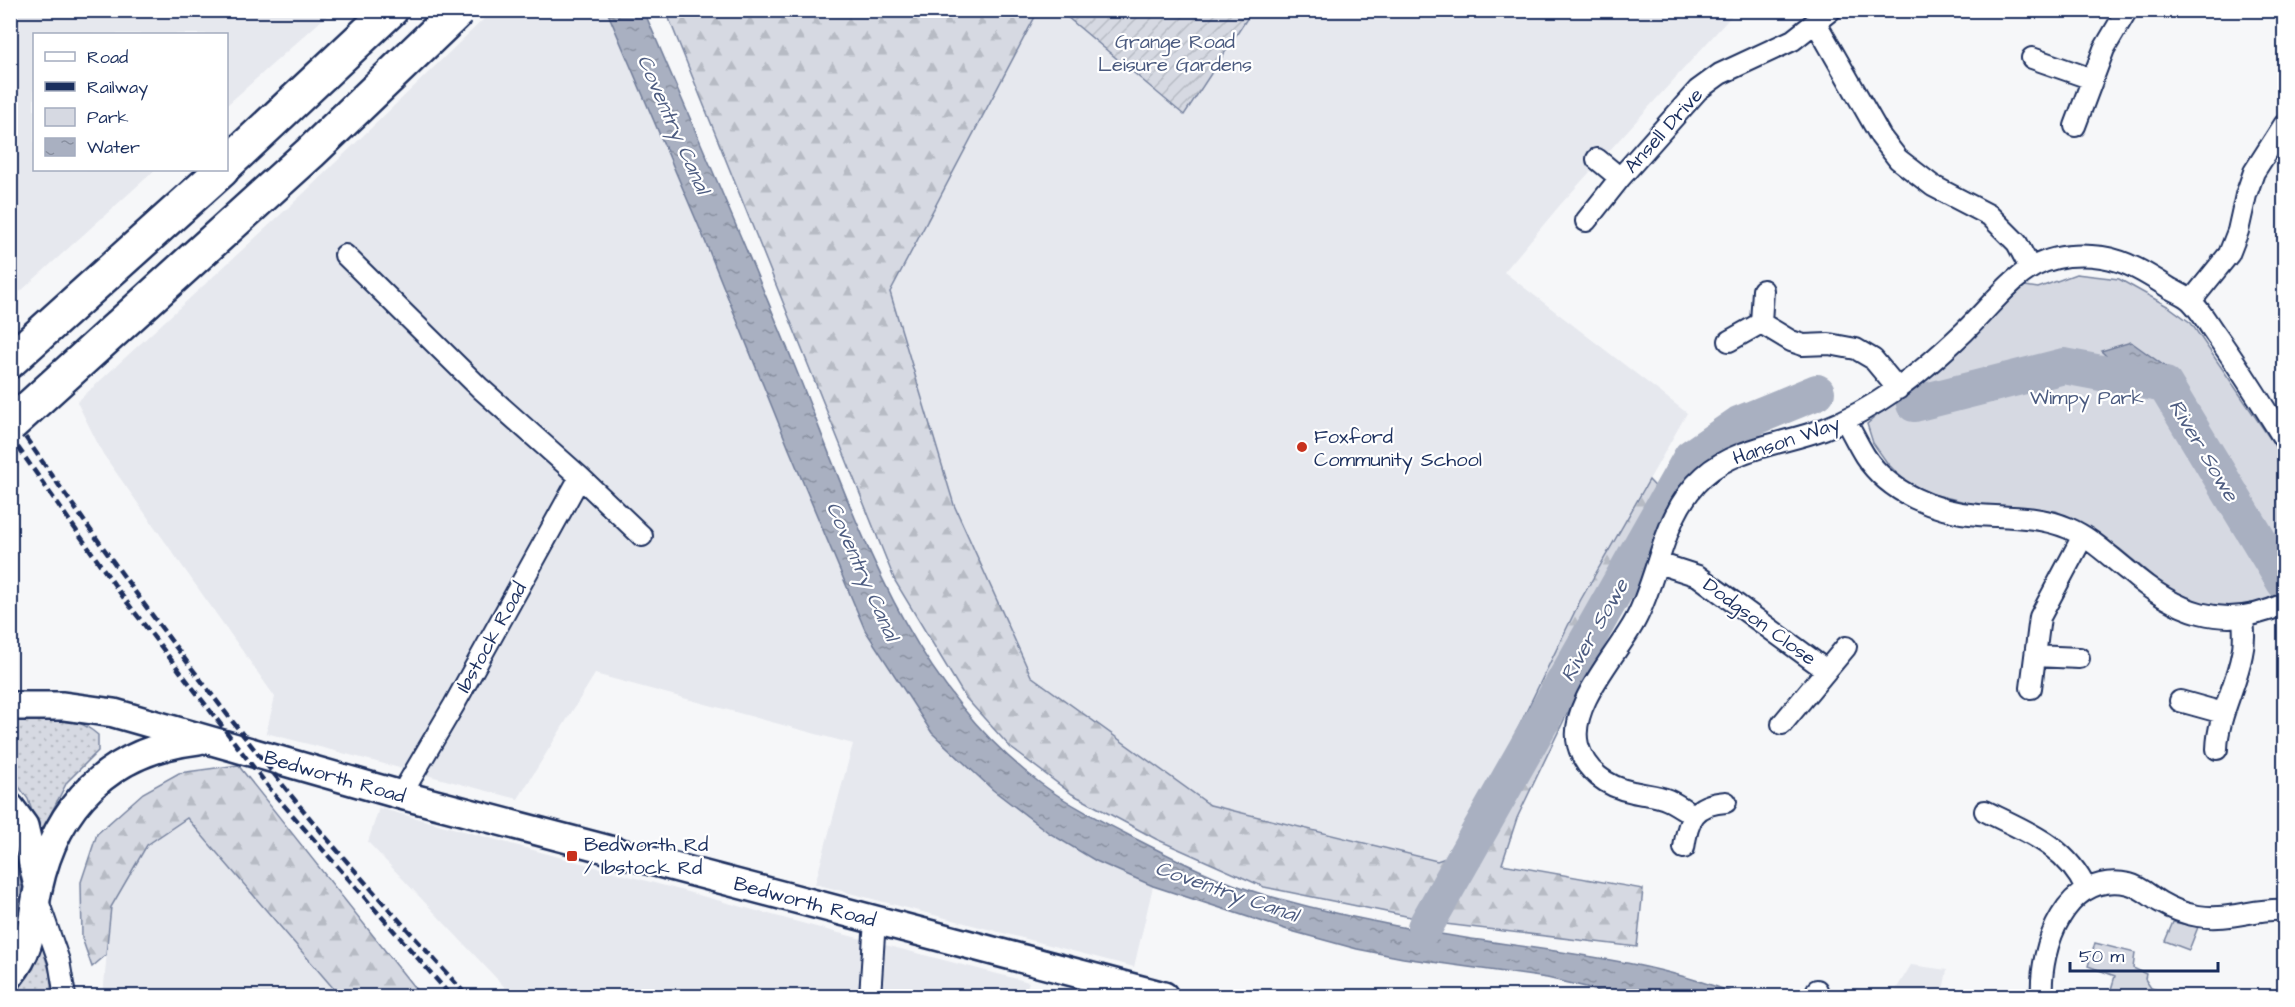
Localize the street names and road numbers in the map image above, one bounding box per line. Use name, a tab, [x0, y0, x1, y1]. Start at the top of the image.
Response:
street label: Ansell Drive	[1618, 82, 1710, 179]
street label: Hanson Way	[1729, 410, 1844, 473]
street label: Dodgson Close	[1697, 571, 1822, 673]
street label: Ibstock Road	[450, 577, 534, 698]
street label: Bedworth Road	[261, 743, 409, 810]
street label: Bedworth Road	[731, 870, 879, 934]

